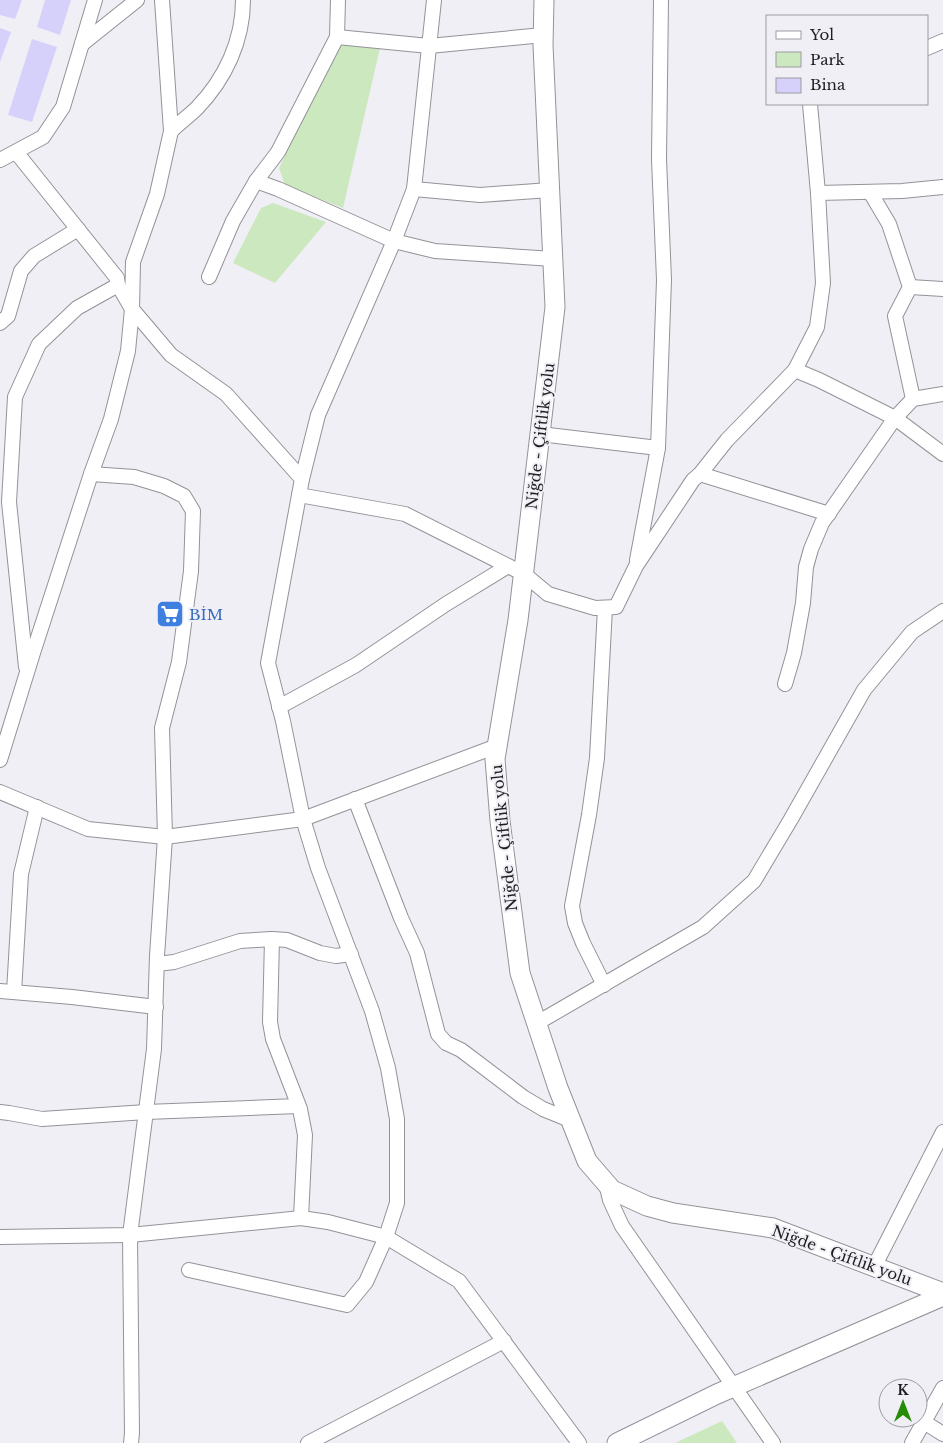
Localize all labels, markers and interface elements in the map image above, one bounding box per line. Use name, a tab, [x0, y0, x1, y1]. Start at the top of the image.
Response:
legend	[766, 15, 928, 105]
text: Yol	[809, 25, 834, 44]
text: Park	[810, 50, 846, 69]
text: Bina	[810, 75, 846, 94]
street label: Niğde - Çiftlik yolu	[522, 362, 558, 510]
supermarket icon: BİM	[155, 599, 185, 629]
place label: BİM	[189, 605, 223, 624]
street label: Niğde - Çiftlik yolu	[487, 764, 521, 912]
street label: Niğde - Çiftlik yolu	[769, 1221, 915, 1289]
north arrow	[878, 1378, 928, 1428]
text: K	[897, 1381, 909, 1399]

